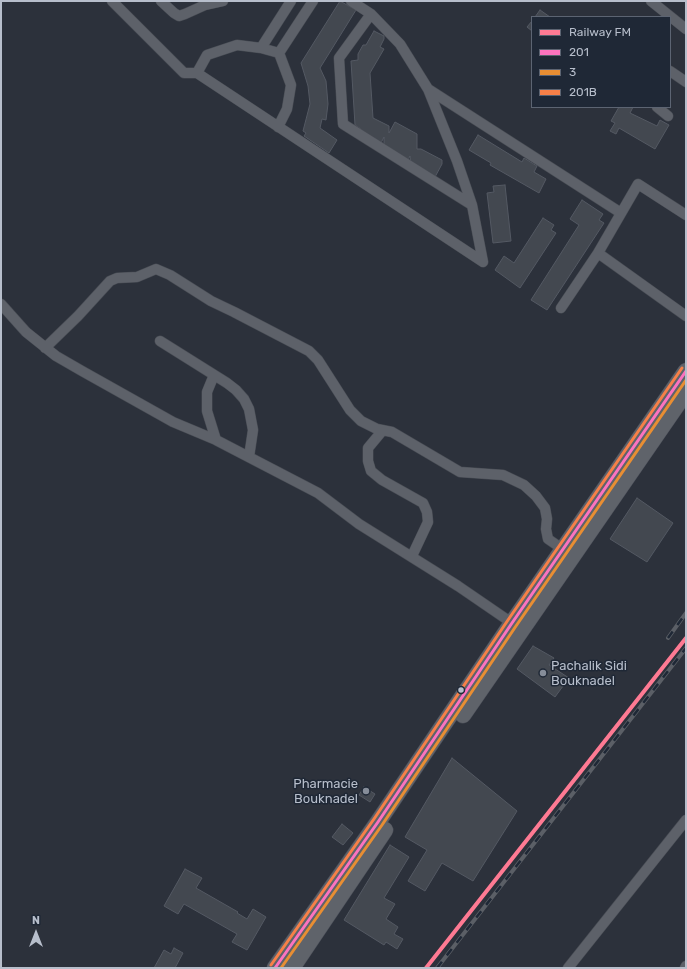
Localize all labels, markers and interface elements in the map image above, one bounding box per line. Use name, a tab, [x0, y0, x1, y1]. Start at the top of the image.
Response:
legend	[531, 16, 671, 108]
text: Railway FM	[569, 25, 631, 39]
text: 201	[569, 45, 589, 59]
text: 3	[569, 65, 576, 79]
text: 201B	[569, 85, 597, 99]
place label: Pachalik Sidi Bouknadel	[551, 658, 627, 689]
marker: Pachalik Sidi Bouknadel	[538, 668, 548, 678]
unlabelled marker	[456, 685, 466, 695]
place label: Pharmacie Bouknadel	[293, 776, 358, 807]
marker: Pharmacie Bouknadel	[361, 786, 371, 796]
north arrow	[16, 913, 56, 953]
text: N	[32, 914, 40, 927]

